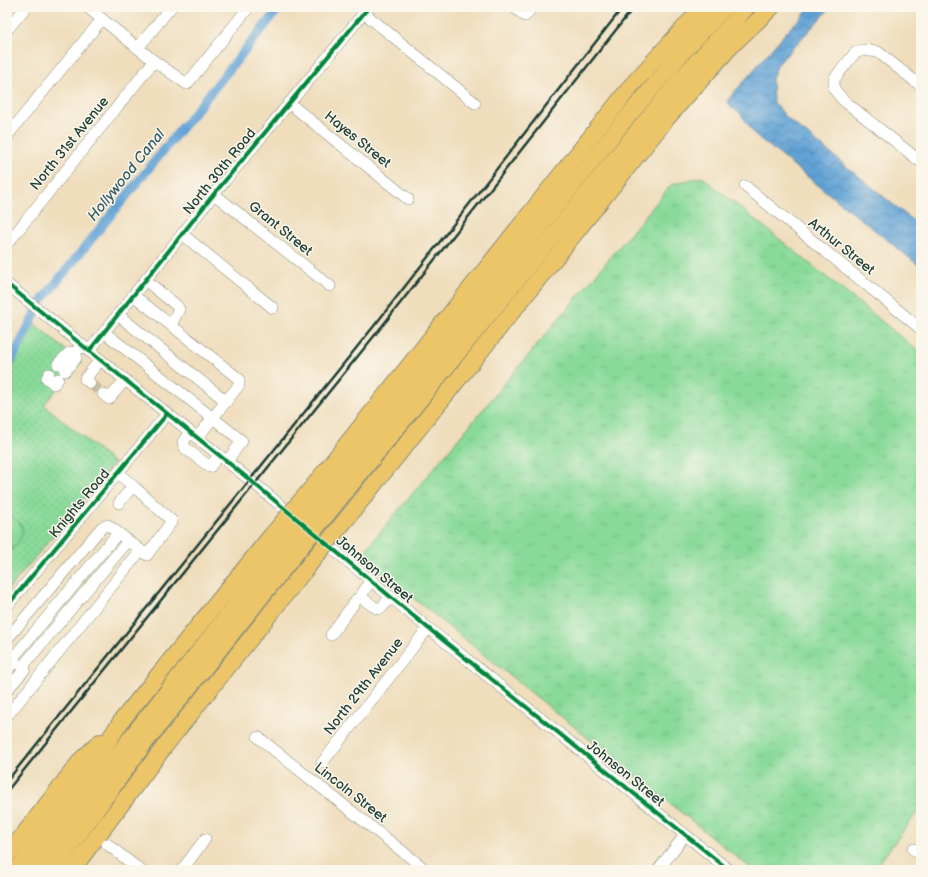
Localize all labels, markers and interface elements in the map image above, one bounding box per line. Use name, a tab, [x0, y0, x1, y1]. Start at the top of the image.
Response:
street label: North 31st Avenue	[26, 93, 112, 194]
street label: Hayes Street	[321, 107, 395, 172]
water label: Hollywood Canal	[83, 125, 170, 225]
street label: North 30th Road	[179, 125, 259, 218]
street label: Grant Street	[245, 197, 317, 260]
street label: Arthur Street	[805, 214, 879, 279]
street label: Knights Road	[46, 465, 113, 541]
street label: Johnson Street	[333, 532, 417, 607]
street label: North 29th Avenue	[320, 634, 407, 738]
street label: Johnson Street	[583, 737, 669, 810]
street label: Lincoln Street	[311, 759, 391, 826]

